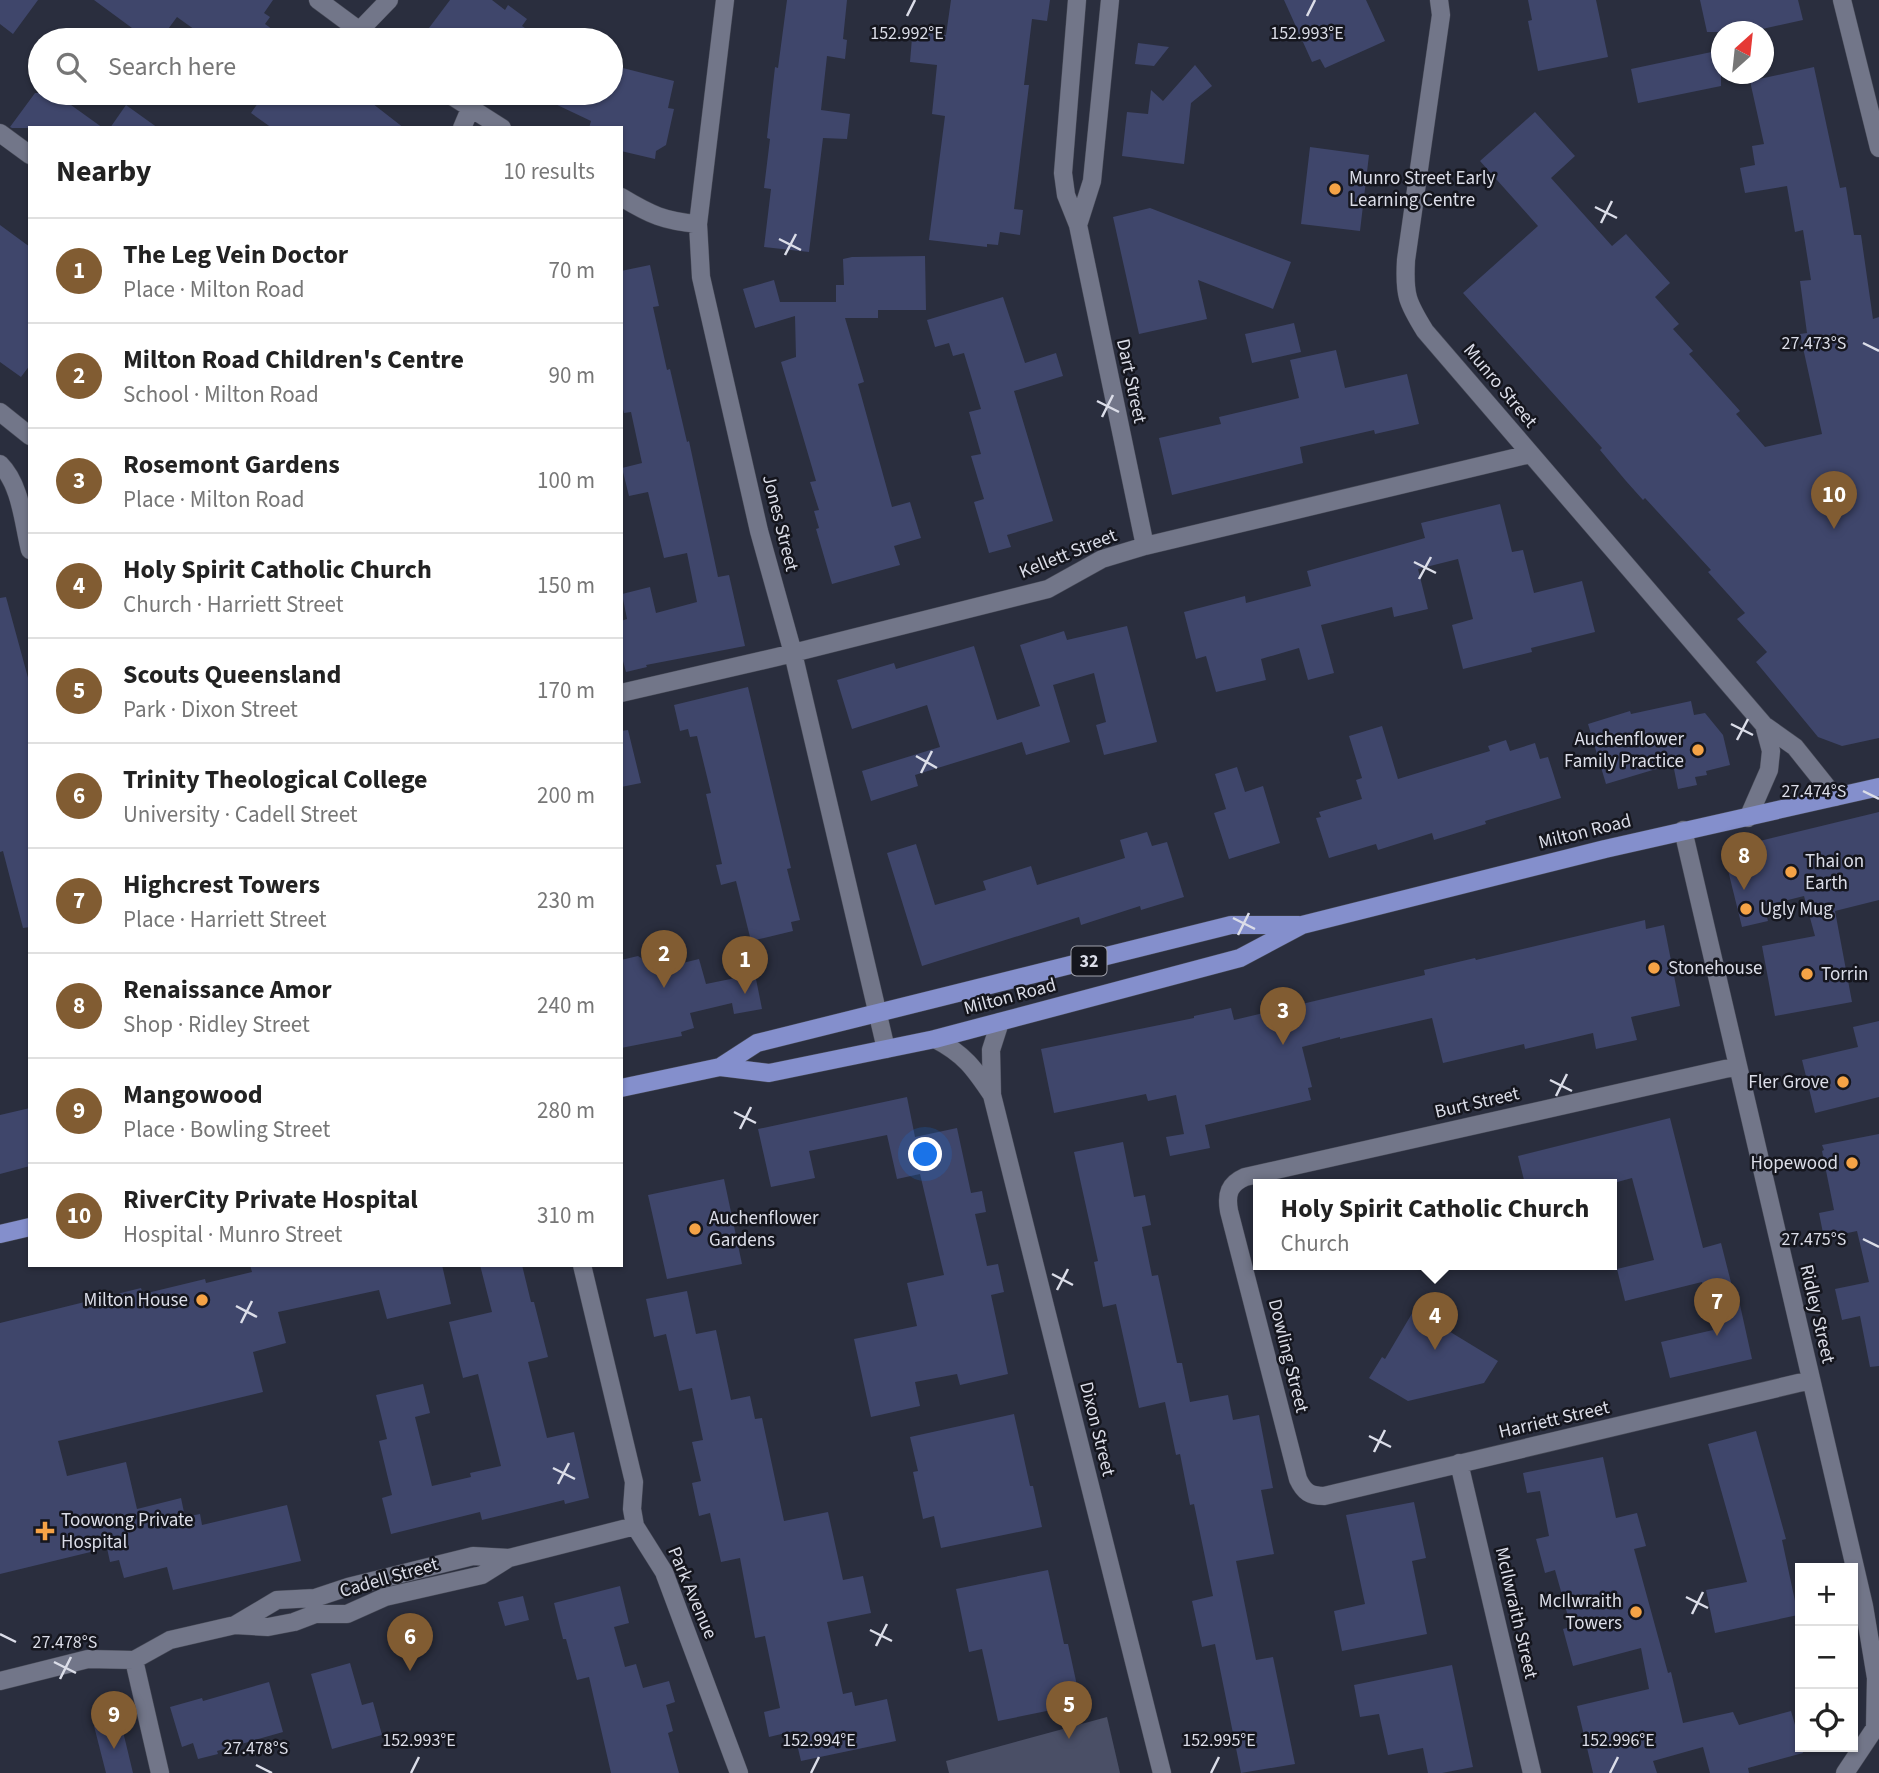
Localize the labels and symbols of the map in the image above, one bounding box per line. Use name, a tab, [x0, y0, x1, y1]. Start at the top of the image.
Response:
text: 152.992°E	[870, 21, 944, 46]
text: 152.993°E	[1270, 21, 1344, 46]
north arrow	[1711, 21, 1774, 84]
place label: Munro Street Early Learning Centre	[1349, 165, 1495, 214]
marker: Munro Street Early Learning Centre	[1327, 181, 1343, 197]
text: 27.473°S	[1782, 331, 1846, 356]
street label: Dart Street	[1109, 336, 1153, 426]
street label: Munro Street	[1457, 338, 1544, 434]
pin: 10	[1811, 471, 1857, 529]
street label: Jones Street	[755, 472, 805, 575]
street label: Kellett Street	[1015, 522, 1121, 586]
place label: Auchenflower Family Practice	[1564, 726, 1684, 775]
marker: Auchenflower Family Practice	[1690, 742, 1706, 758]
text: 27.474°S	[1782, 779, 1846, 804]
street label: Milton Road	[1536, 807, 1634, 857]
pin: 8	[1721, 832, 1767, 890]
place label: Thai on Earth	[1805, 848, 1864, 897]
marker: Thai on Earth	[1783, 864, 1799, 880]
place label: Ugly Mug	[1760, 896, 1833, 923]
marker: Ugly Mug	[1738, 901, 1754, 917]
pin: 2	[641, 930, 687, 988]
pin: 1	[722, 936, 768, 994]
road number: 32	[1072, 946, 1106, 976]
place label: Stonehouse	[1668, 955, 1762, 982]
marker: Stonehouse	[1646, 960, 1662, 976]
place label: Torrin	[1821, 961, 1868, 988]
marker: Torrin	[1799, 966, 1815, 982]
street label: Milton Road	[961, 972, 1059, 1022]
pin: 3	[1260, 987, 1306, 1045]
place label: Fler Grove	[1748, 1069, 1829, 1096]
marker: Fler Grove	[1835, 1074, 1851, 1090]
street label: Burt Street	[1432, 1080, 1522, 1126]
your location	[908, 1137, 942, 1171]
place label: Hopewood	[1751, 1150, 1838, 1177]
marker: Hopewood	[1844, 1155, 1860, 1171]
place label: Auchenflower Gardens	[709, 1205, 819, 1254]
marker: Auchenflower Gardens	[687, 1221, 703, 1237]
text: 27.475°S	[1782, 1227, 1846, 1252]
street label: Ridley Street	[1793, 1262, 1842, 1367]
pin: 7	[1694, 1278, 1740, 1336]
place label: Milton House	[84, 1287, 188, 1314]
marker: Milton House	[194, 1292, 210, 1308]
pin: 4	[1412, 1292, 1458, 1350]
street label: Dowling Street	[1261, 1296, 1315, 1416]
street label: Dixon Street	[1072, 1379, 1122, 1480]
street label: Harriett Street	[1496, 1394, 1613, 1446]
place label: Toowong Private Hospital	[61, 1507, 194, 1556]
marker: Toowong Private Hospital	[35, 1521, 55, 1541]
street label: Park Avenue	[660, 1543, 724, 1643]
street label: McIlwraith Street	[1488, 1544, 1544, 1682]
street label: Cadell Street	[336, 1551, 442, 1605]
place label: McIlwraith Towers	[1539, 1588, 1622, 1637]
marker: McIlwraith Towers	[1628, 1604, 1644, 1620]
pin: 6	[387, 1613, 433, 1671]
text: 27.478°S	[33, 1630, 97, 1655]
pin: 5	[1046, 1681, 1092, 1739]
pin: 9	[91, 1691, 137, 1749]
text: 152.993°E	[382, 1728, 456, 1753]
text: 152.994°E	[782, 1728, 856, 1753]
text: 152.995°E	[1182, 1728, 1256, 1753]
text: 152.996°E	[1581, 1728, 1655, 1753]
text: 27.478°S	[224, 1736, 288, 1761]

